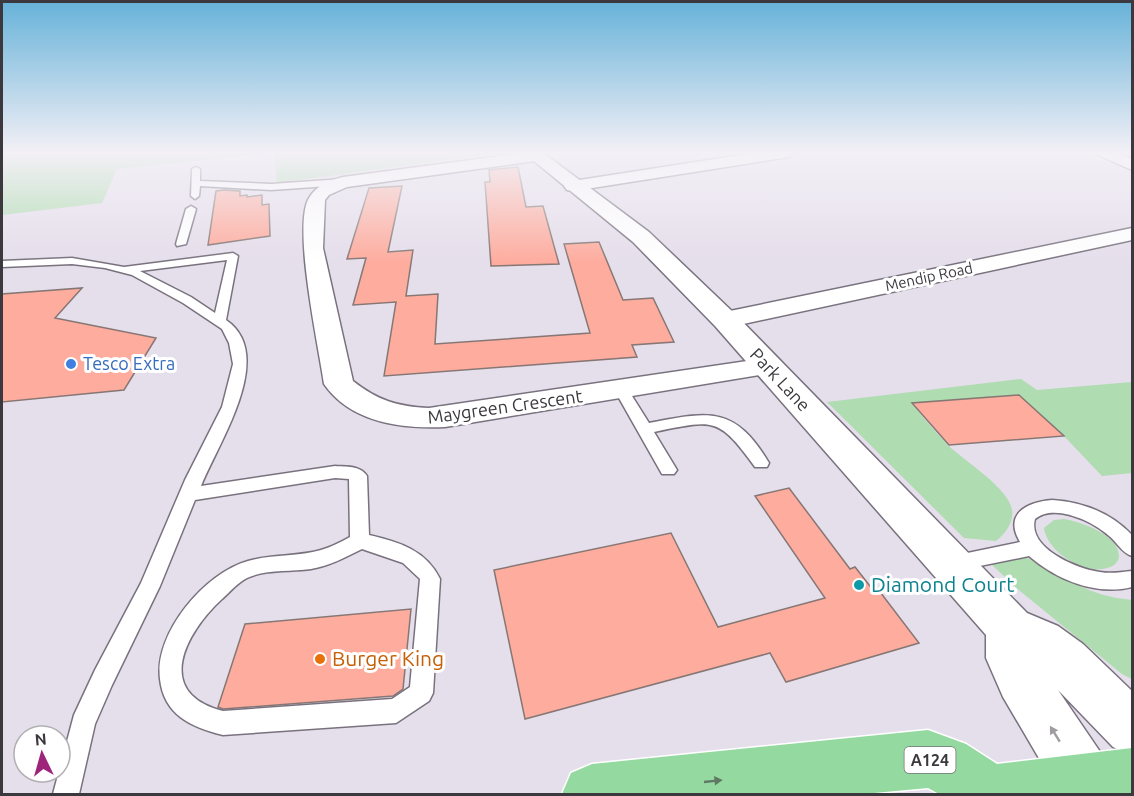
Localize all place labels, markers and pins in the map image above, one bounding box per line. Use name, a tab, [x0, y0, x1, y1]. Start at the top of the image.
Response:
place label: Tesco Extra	[83, 353, 175, 373]
marker: Tesco Extra	[64, 357, 78, 371]
place label: Diamond Court	[871, 572, 1015, 596]
marker: Diamond Court	[852, 578, 866, 592]
place label: Burger King	[332, 646, 444, 670]
marker: Burger King	[313, 652, 327, 666]

